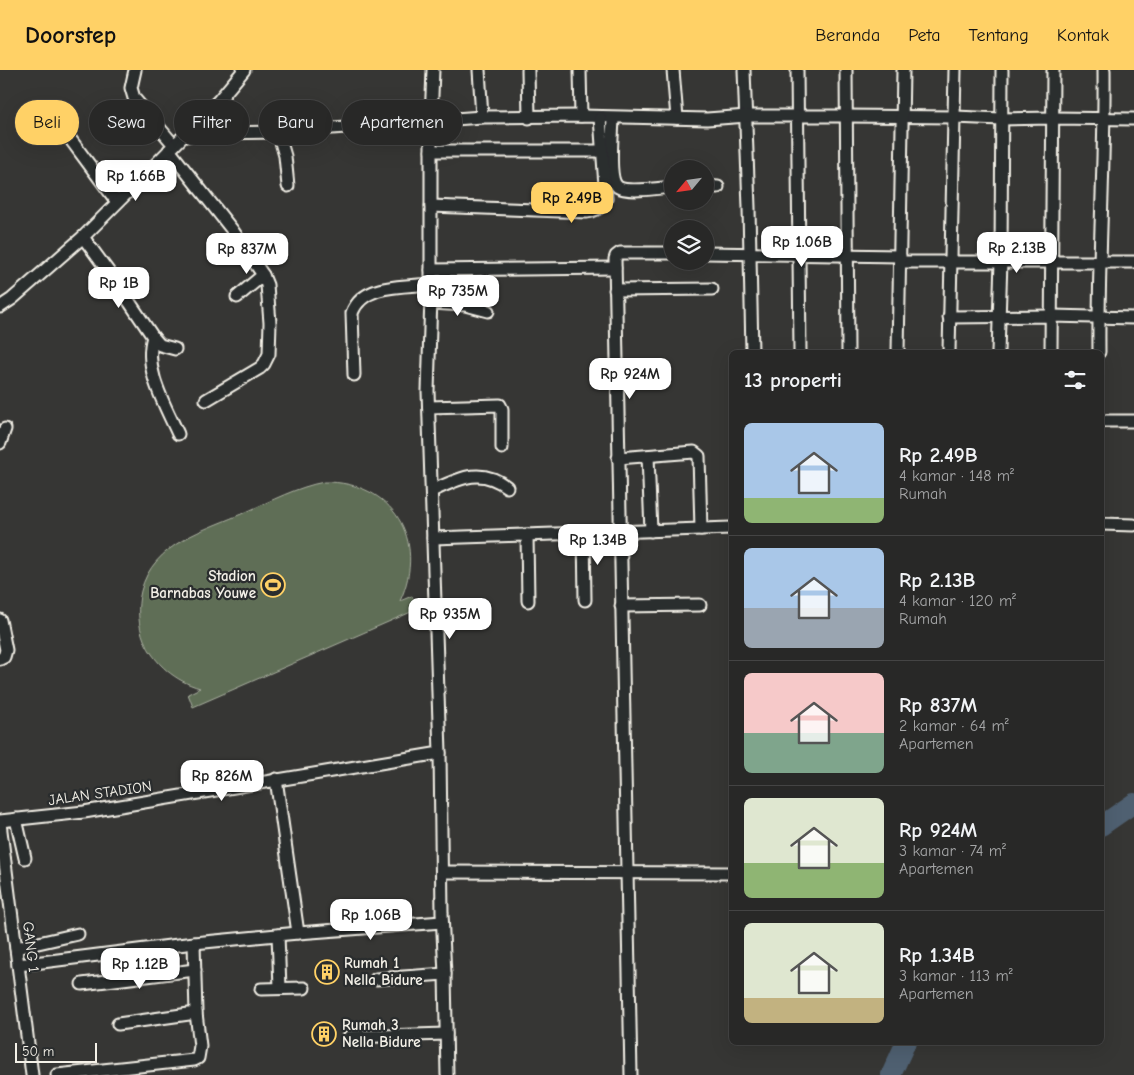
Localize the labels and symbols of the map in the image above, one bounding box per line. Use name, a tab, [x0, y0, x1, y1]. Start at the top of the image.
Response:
pin: Rp 1.66B	[84, 160, 188, 202]
north arrow	[664, 160, 714, 210]
pin: Rp 2.49B	[520, 182, 624, 224]
pin: Rp 1.06B	[750, 226, 854, 268]
pin: Rp 837M	[201, 232, 293, 275]
pin: Rp 2.13B	[965, 232, 1069, 274]
pin: Rp 1B	[84, 266, 154, 309]
pin: Rp 735M	[412, 274, 504, 317]
pin: Rp 924M	[584, 358, 676, 400]
pin: Rp 1.34B	[546, 524, 650, 566]
place label: Stadion Barnabas Youwe	[150, 567, 256, 602]
sports icon: Stadion Barnabas Youwe	[260, 572, 286, 598]
pin: Rp 935M	[404, 598, 496, 640]
pin: Rp 826M	[176, 760, 268, 802]
street label: JALAN STADION	[47, 777, 153, 809]
pin: Rp 1.06B	[319, 898, 423, 941]
street label: GANG 1	[19, 921, 43, 973]
pin: Rp 1.12B	[88, 948, 192, 990]
place label: Rumah 1 Nella Bidure	[344, 954, 423, 989]
building icon: Rumah 1 Nella Bidure	[314, 959, 340, 985]
place label: Rumah 3 Nella Bidure	[342, 1016, 421, 1051]
building icon: Rumah 3 Nella Bidure	[311, 1021, 337, 1047]
scale bar	[15, 1040, 98, 1063]

